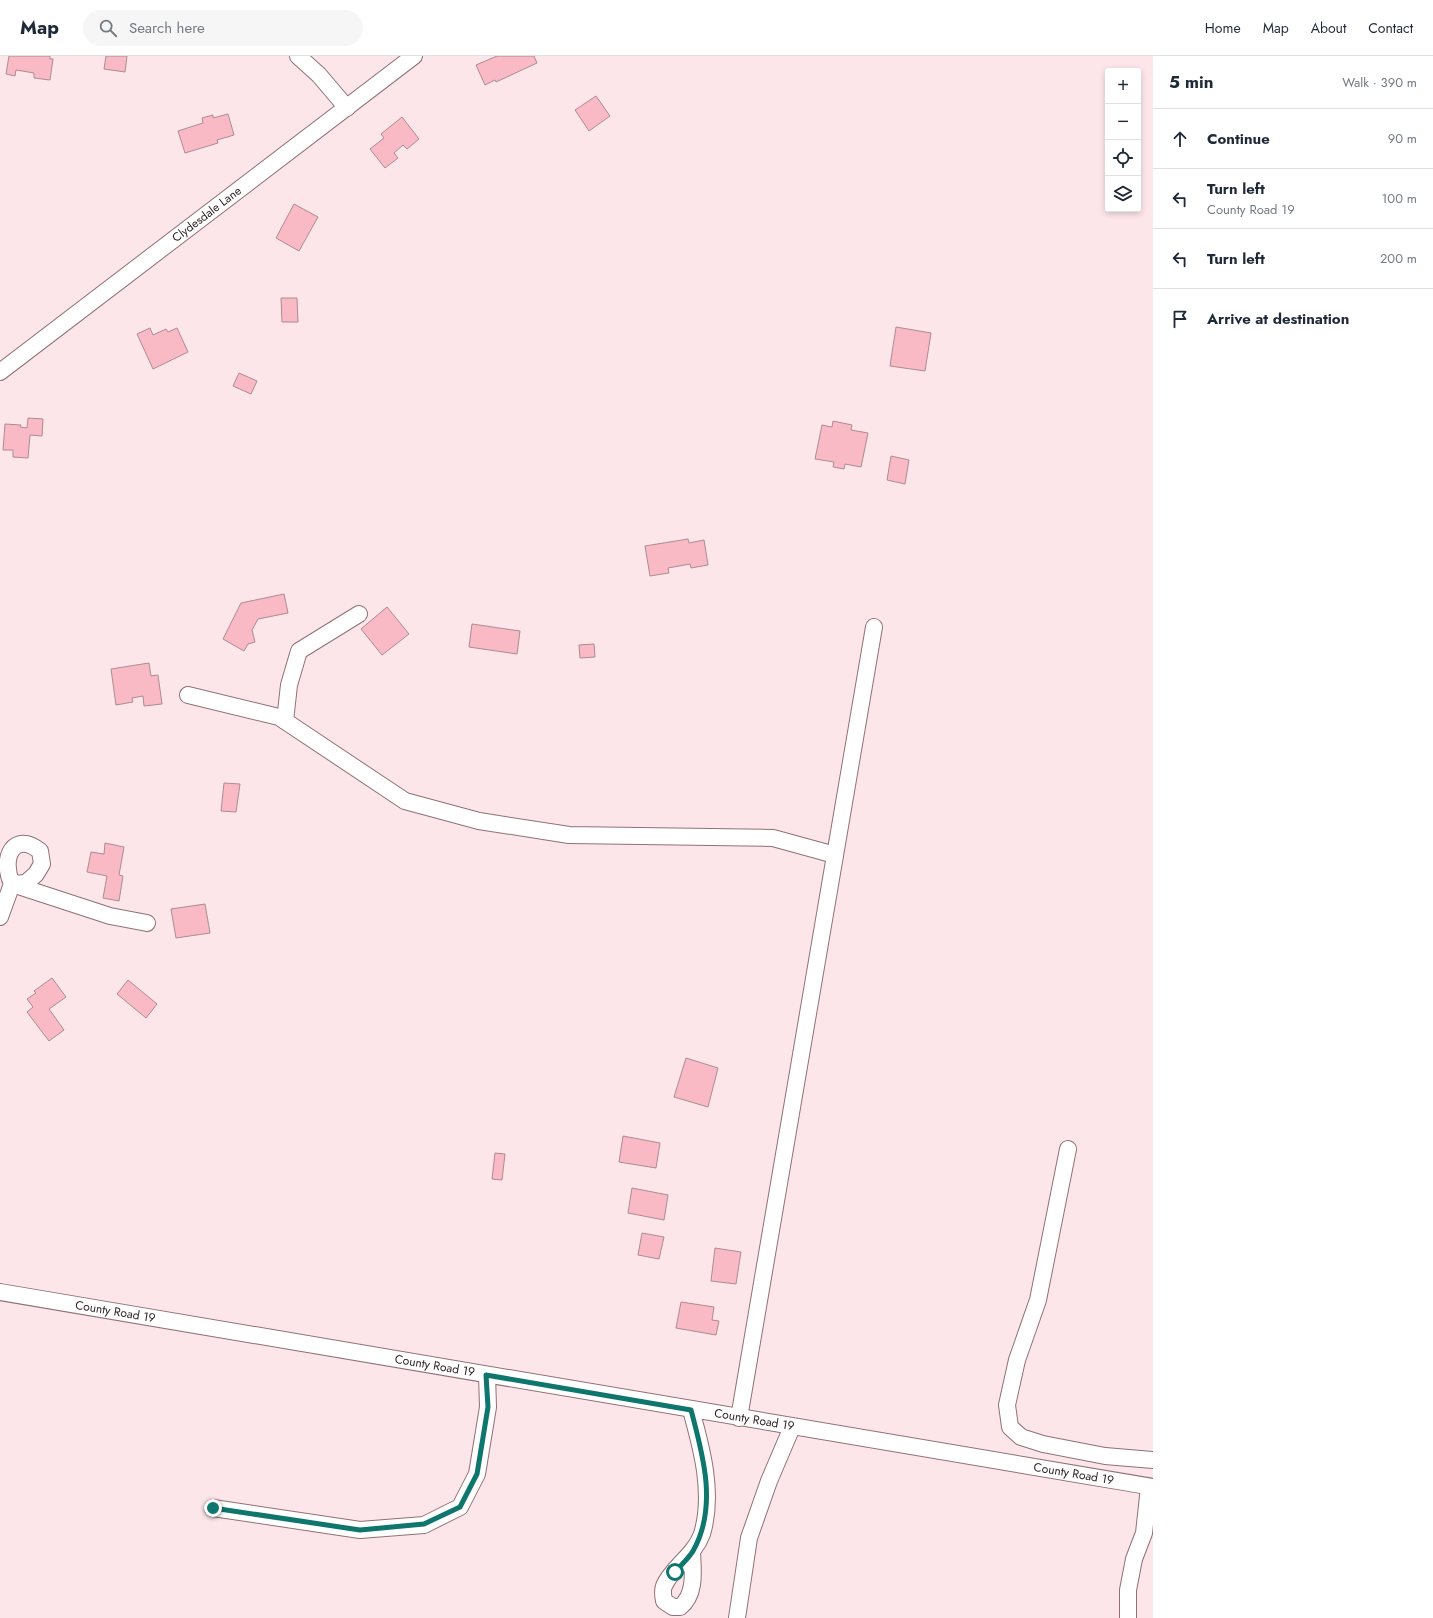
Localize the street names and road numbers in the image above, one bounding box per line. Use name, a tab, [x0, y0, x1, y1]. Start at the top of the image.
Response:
street label: Clydesdale Lane	[168, 182, 245, 247]
street label: County Road 19	[74, 1296, 157, 1327]
street label: County Road 19	[393, 1350, 476, 1381]
street label: County Road 19	[713, 1404, 796, 1435]
street label: County Road 19	[1032, 1458, 1115, 1489]

